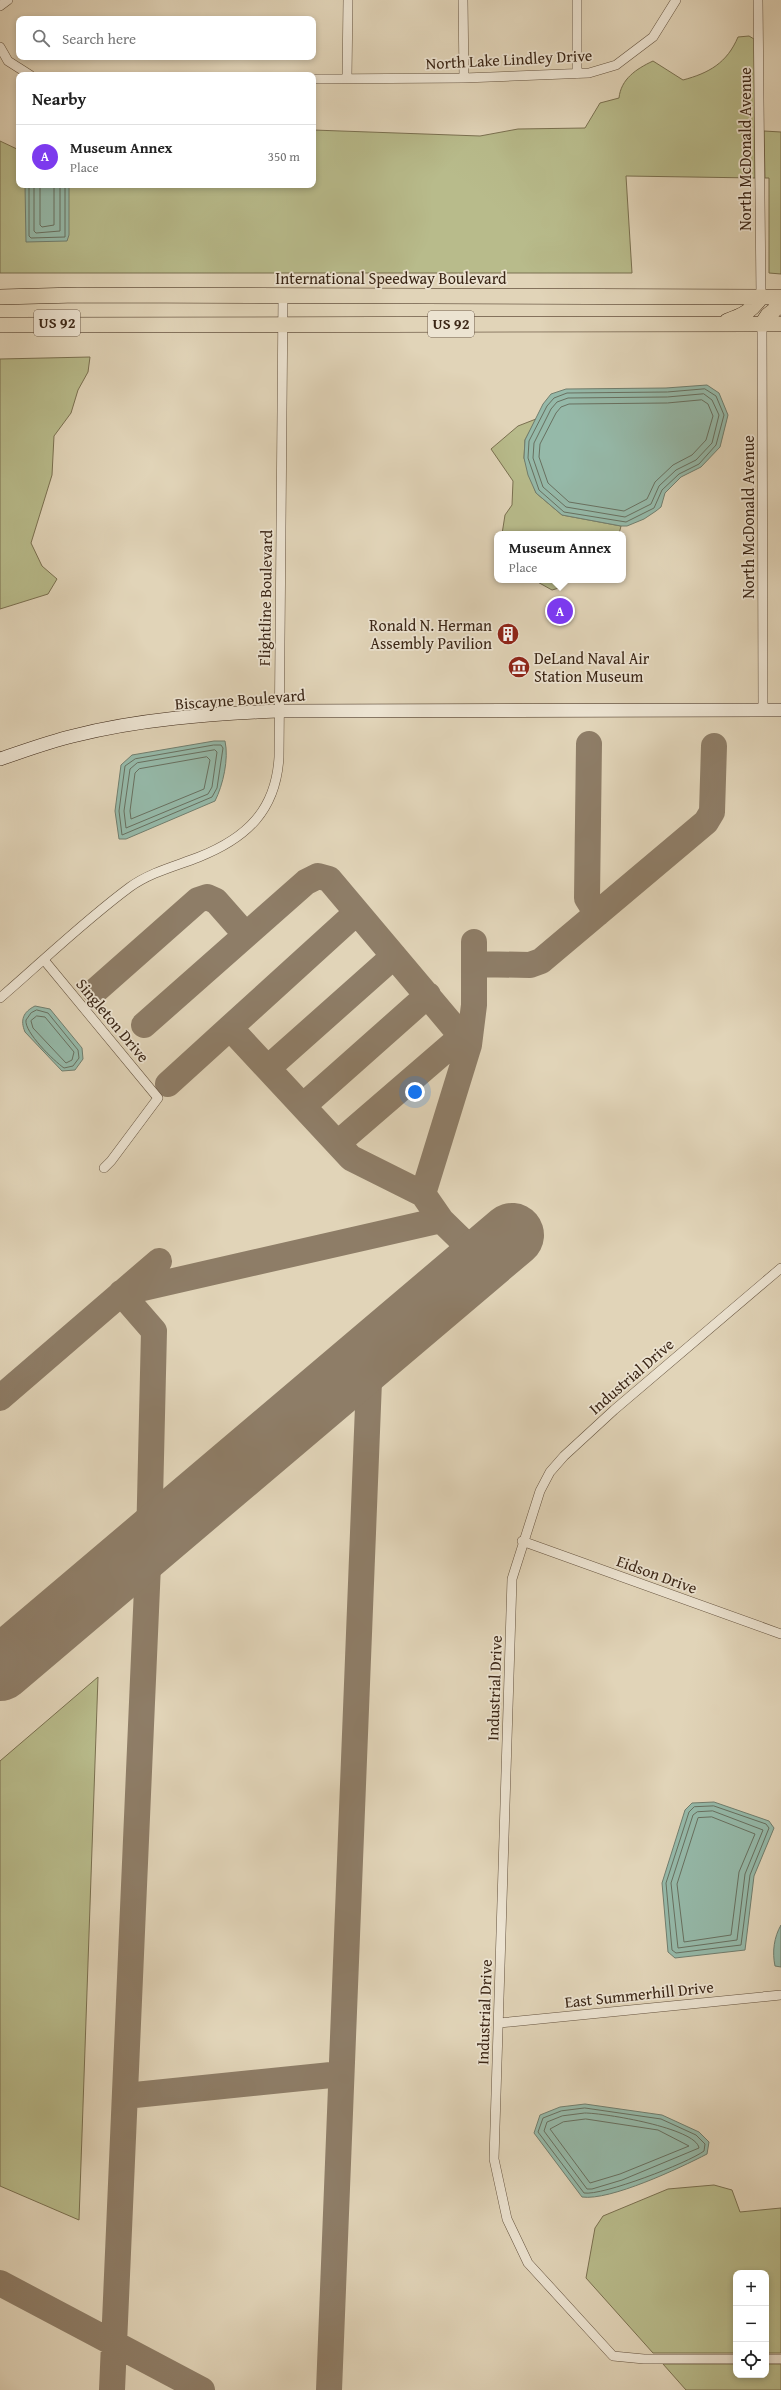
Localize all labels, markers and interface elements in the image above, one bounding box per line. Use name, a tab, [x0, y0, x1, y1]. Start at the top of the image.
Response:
search box	[16, 16, 316, 60]
icon: search	[30, 27, 52, 49]
text: Search here	[62, 28, 136, 49]
street label: North Lake Lindley Drive	[425, 43, 593, 75]
street label: North McDonald Avenue	[733, 67, 757, 231]
text: Nearby	[32, 86, 86, 111]
text: Museum Annex	[70, 137, 172, 158]
text: A	[41, 147, 49, 166]
text: 350 m	[268, 147, 300, 166]
text: Place	[70, 158, 99, 177]
street label: International Speedway Boulevard	[275, 266, 507, 290]
road number: US 92	[34, 310, 80, 336]
road number: US 92	[428, 311, 474, 337]
street label: North McDonald Avenue	[736, 435, 760, 599]
street label: Flightline Boulevard	[252, 529, 278, 666]
popup	[494, 531, 626, 583]
text: Museum Annex	[509, 537, 611, 558]
text: Place	[509, 558, 537, 577]
pin: A	[547, 596, 573, 626]
place label: Ronald N. Herman Assembly Pavilion	[369, 613, 492, 655]
building icon: Ronald N. Herman Assembly Pavilion	[495, 621, 521, 647]
place label: DeLand Naval Air Station Museum	[534, 646, 650, 688]
museum icon: DeLand Naval Air Station Museum	[506, 654, 532, 680]
street label: Biscayne Boulevard	[174, 682, 306, 716]
street label: Singleton Drive	[71, 973, 155, 1067]
your location	[405, 1082, 425, 1102]
street label: Industrial Drive	[583, 1332, 679, 1420]
street label: Eidson Drive	[613, 1548, 701, 1600]
street label: Industrial Drive	[480, 1635, 508, 1741]
street label: Industrial Drive	[470, 1959, 498, 2065]
street label: East Summerhill Drive	[563, 1974, 715, 2014]
map controls	[733, 2270, 769, 2378]
button: +	[733, 2270, 769, 2306]
button: −	[733, 2306, 769, 2342]
button: locate	[733, 2342, 769, 2378]

